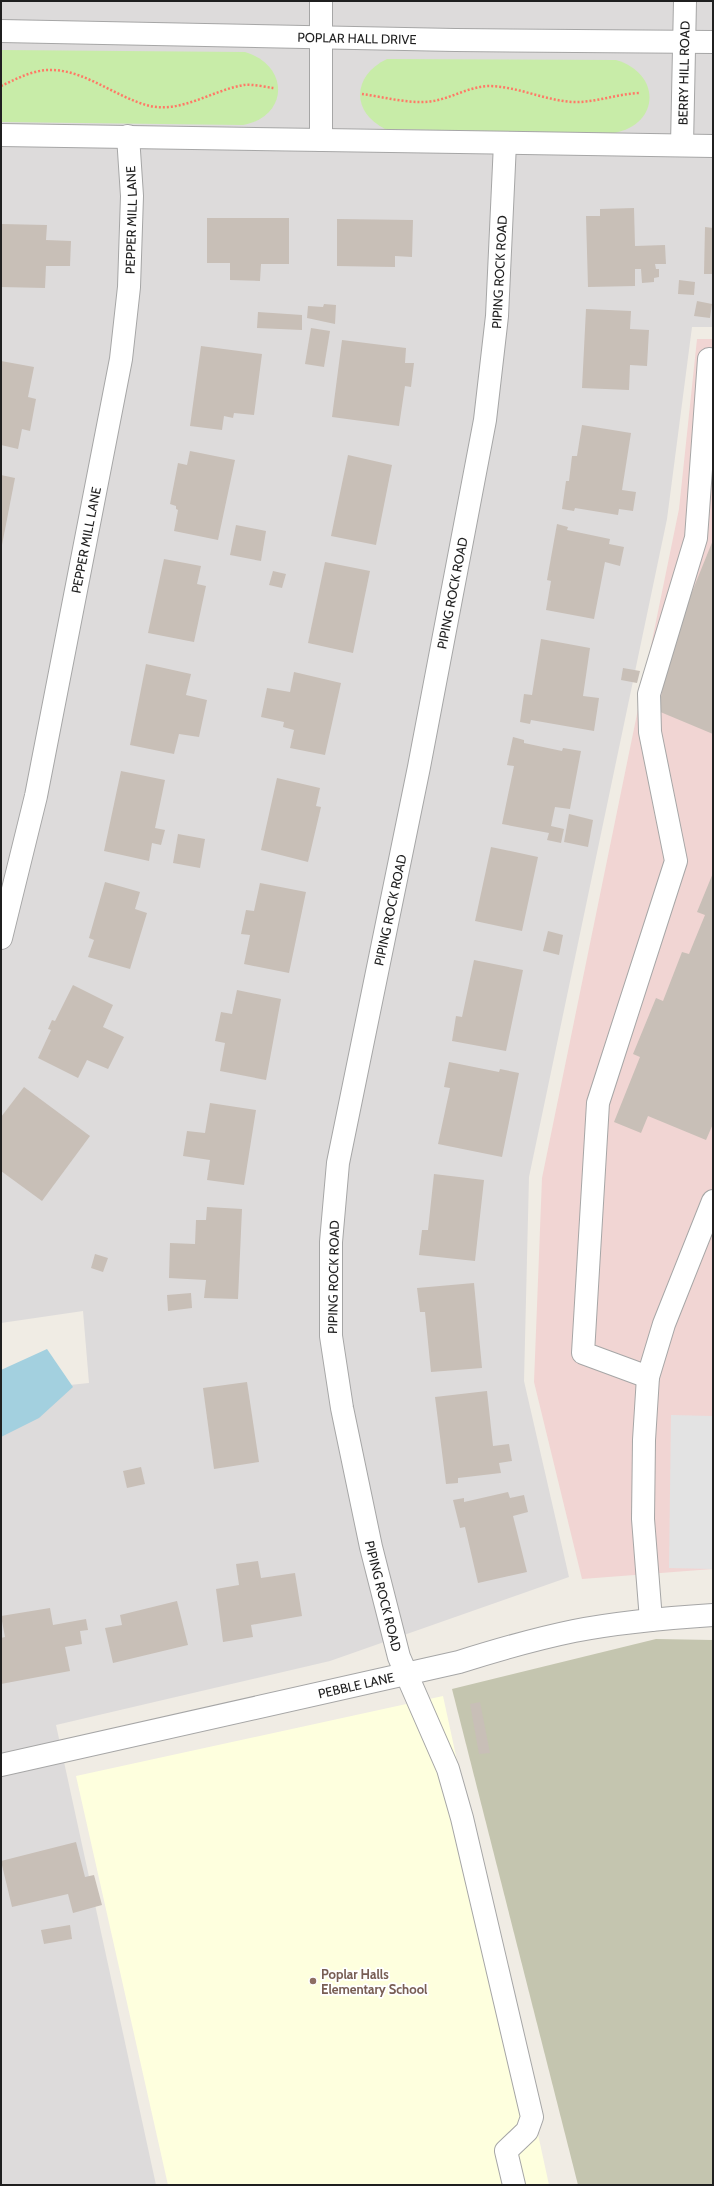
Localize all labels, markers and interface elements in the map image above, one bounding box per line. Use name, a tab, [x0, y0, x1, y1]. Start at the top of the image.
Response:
street label: BERRY HILL ROAD	[674, 21, 693, 125]
street label: POPLAR HALL DRIVE	[297, 29, 417, 47]
street label: PEPPER MILL LANE	[121, 165, 140, 274]
street label: PIPING ROCK ROAD	[488, 215, 510, 329]
street label: PEPPER MILL LANE	[68, 485, 104, 595]
street label: PIPING ROCK ROAD	[433, 536, 471, 650]
street label: PIPING ROCK ROAD	[370, 853, 410, 967]
street label: PIPING ROCK ROAD	[324, 1220, 342, 1334]
street label: PIPING ROCK ROAD	[362, 1539, 405, 1653]
street label: PEBBLE LANE	[316, 1669, 396, 1701]
place label: Poplar Halls Elementary School	[321, 1966, 428, 1997]
marker: Poplar Halls Elementary School	[308, 1976, 318, 1986]

